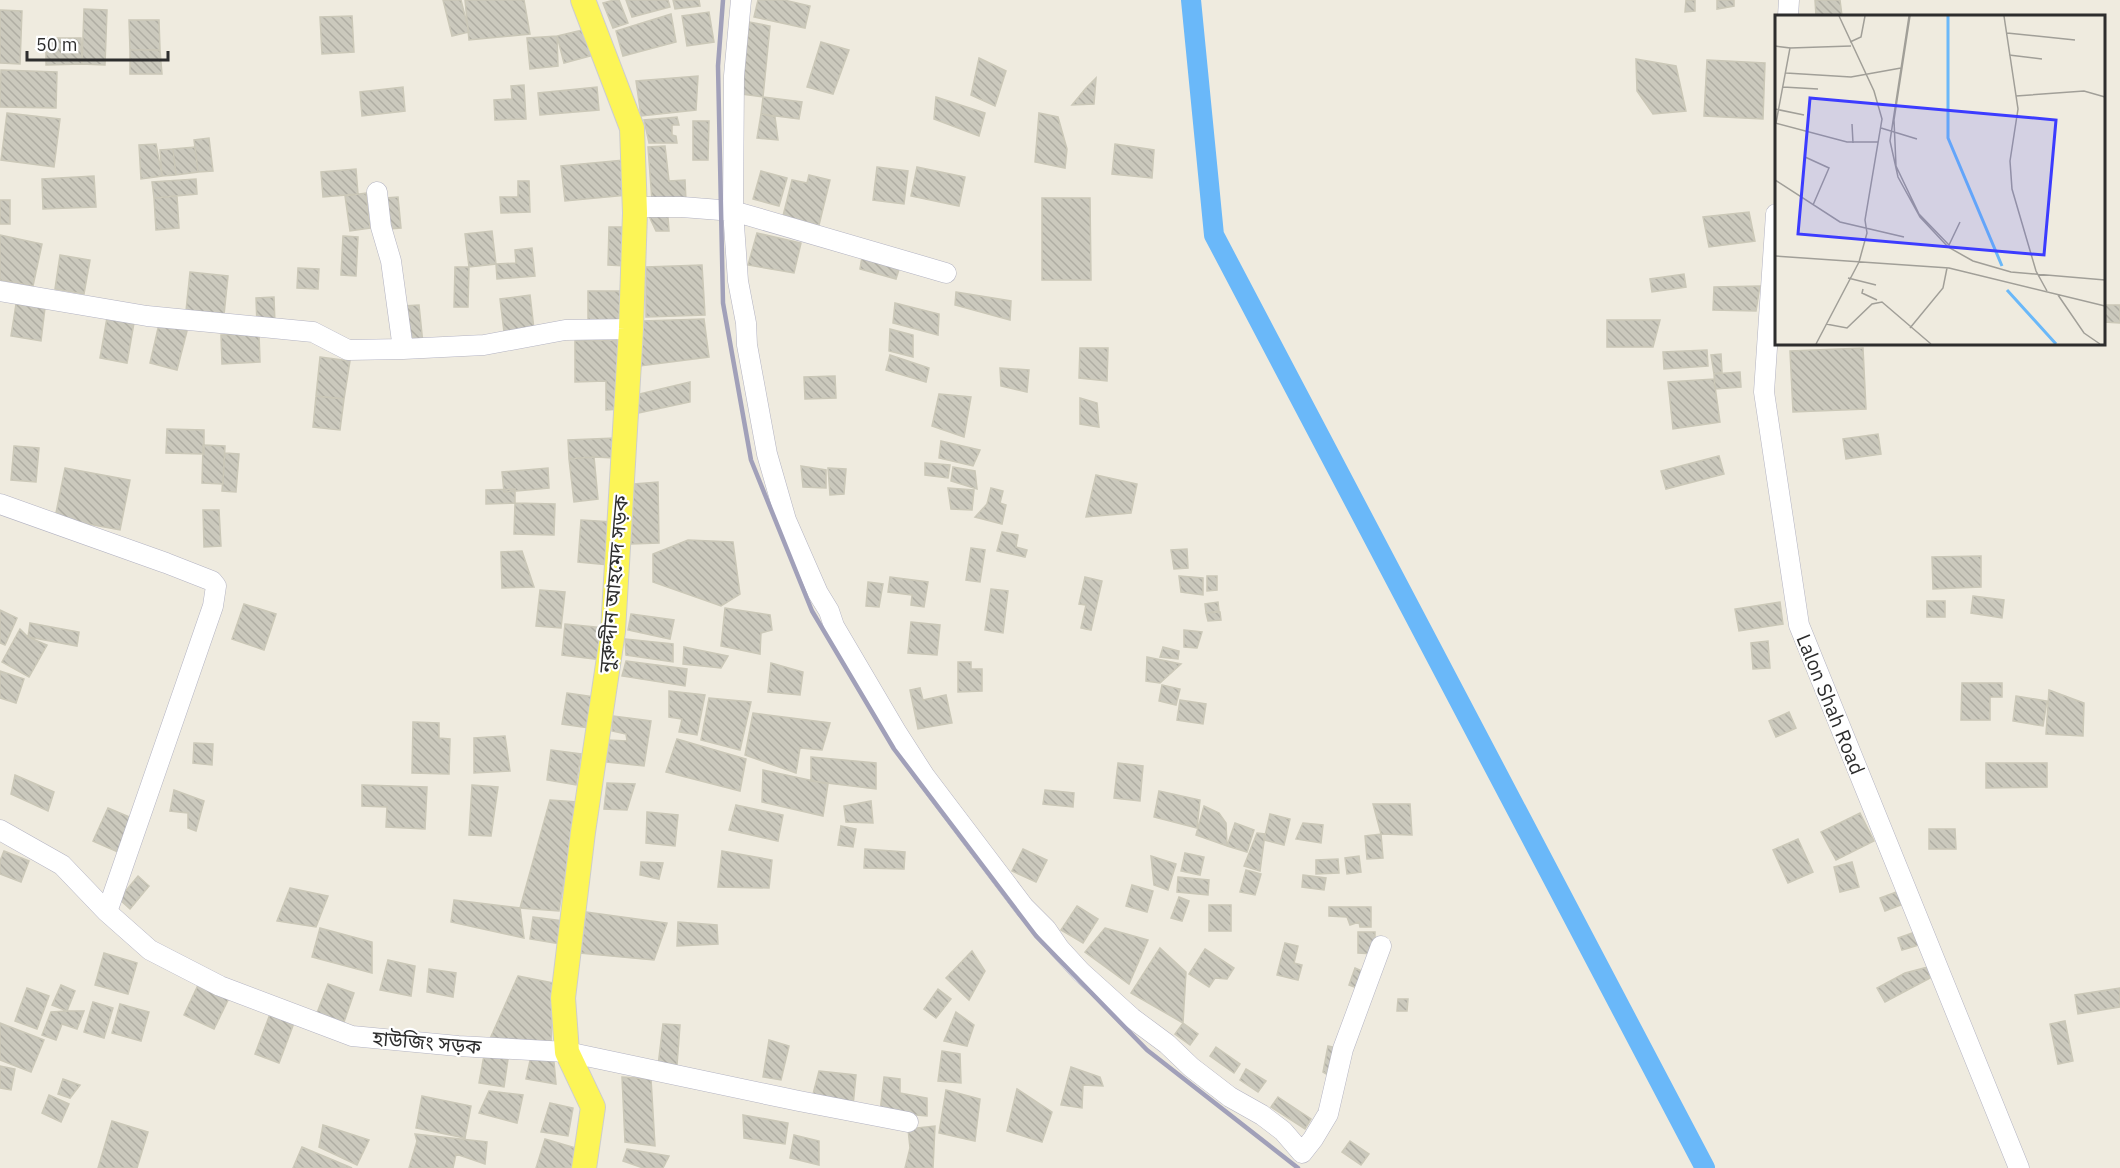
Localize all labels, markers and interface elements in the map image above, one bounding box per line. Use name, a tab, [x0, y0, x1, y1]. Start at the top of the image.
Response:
inset map	[1775, 15, 2105, 345]
scale bar	[27, 24, 168, 62]
text: 50 m	[36, 33, 78, 56]
street label: নুরুদ্দীন আহমেদ সড়ক	[592, 493, 634, 675]
street label: Lalon Shah Road	[1791, 630, 1871, 778]
street label: হাউজিং সড়ক	[370, 1024, 483, 1060]

